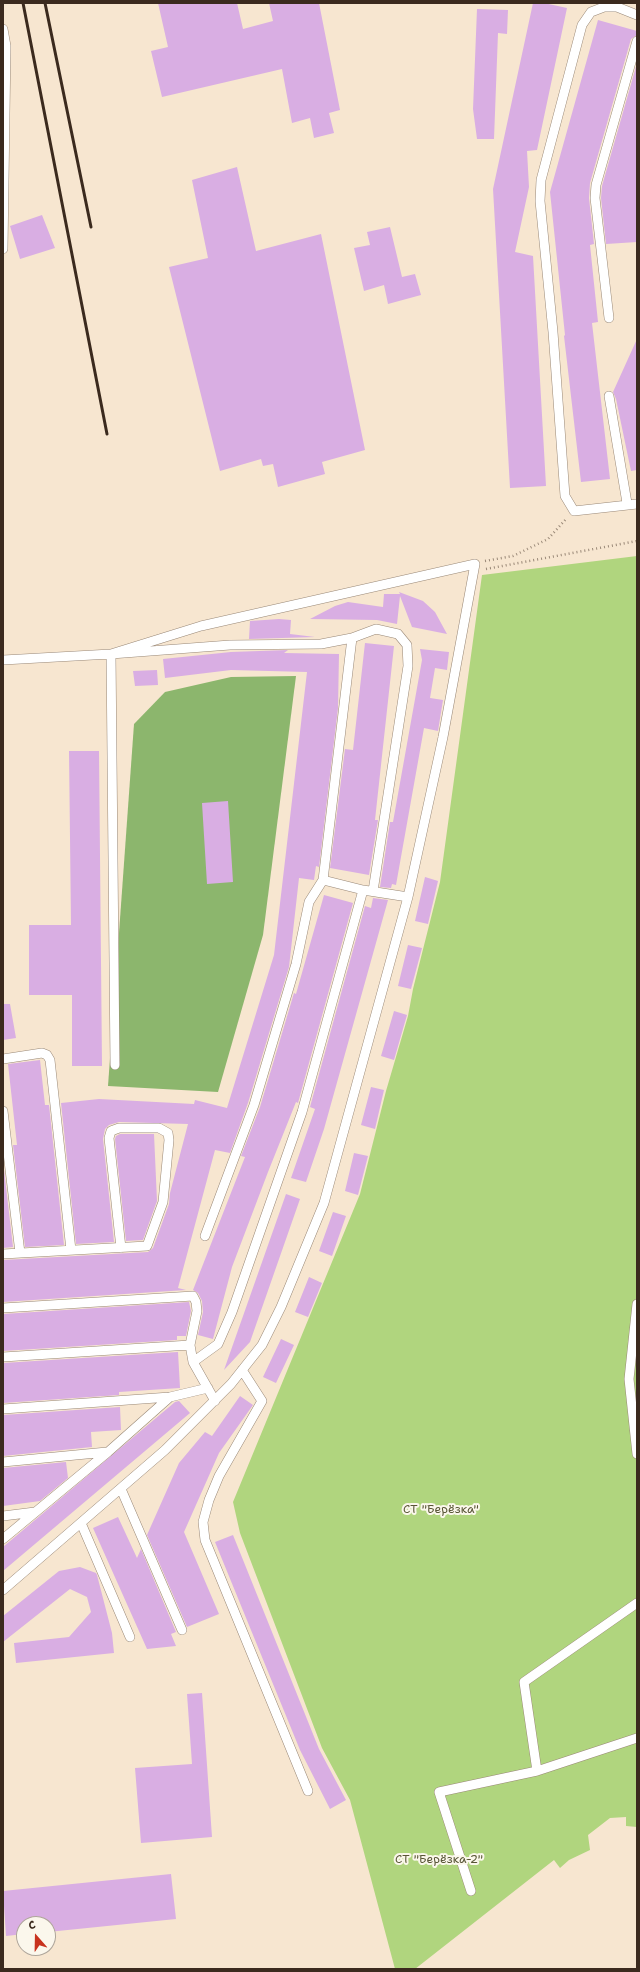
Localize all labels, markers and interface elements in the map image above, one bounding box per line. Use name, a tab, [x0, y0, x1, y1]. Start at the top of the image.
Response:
park label: СТ "Берёзка"	[403, 1503, 479, 1517]
park label: СТ "Берёзка-2"	[395, 1853, 483, 1867]
north arrow	[16, 1916, 56, 1956]
text: С	[26, 1917, 38, 1933]

